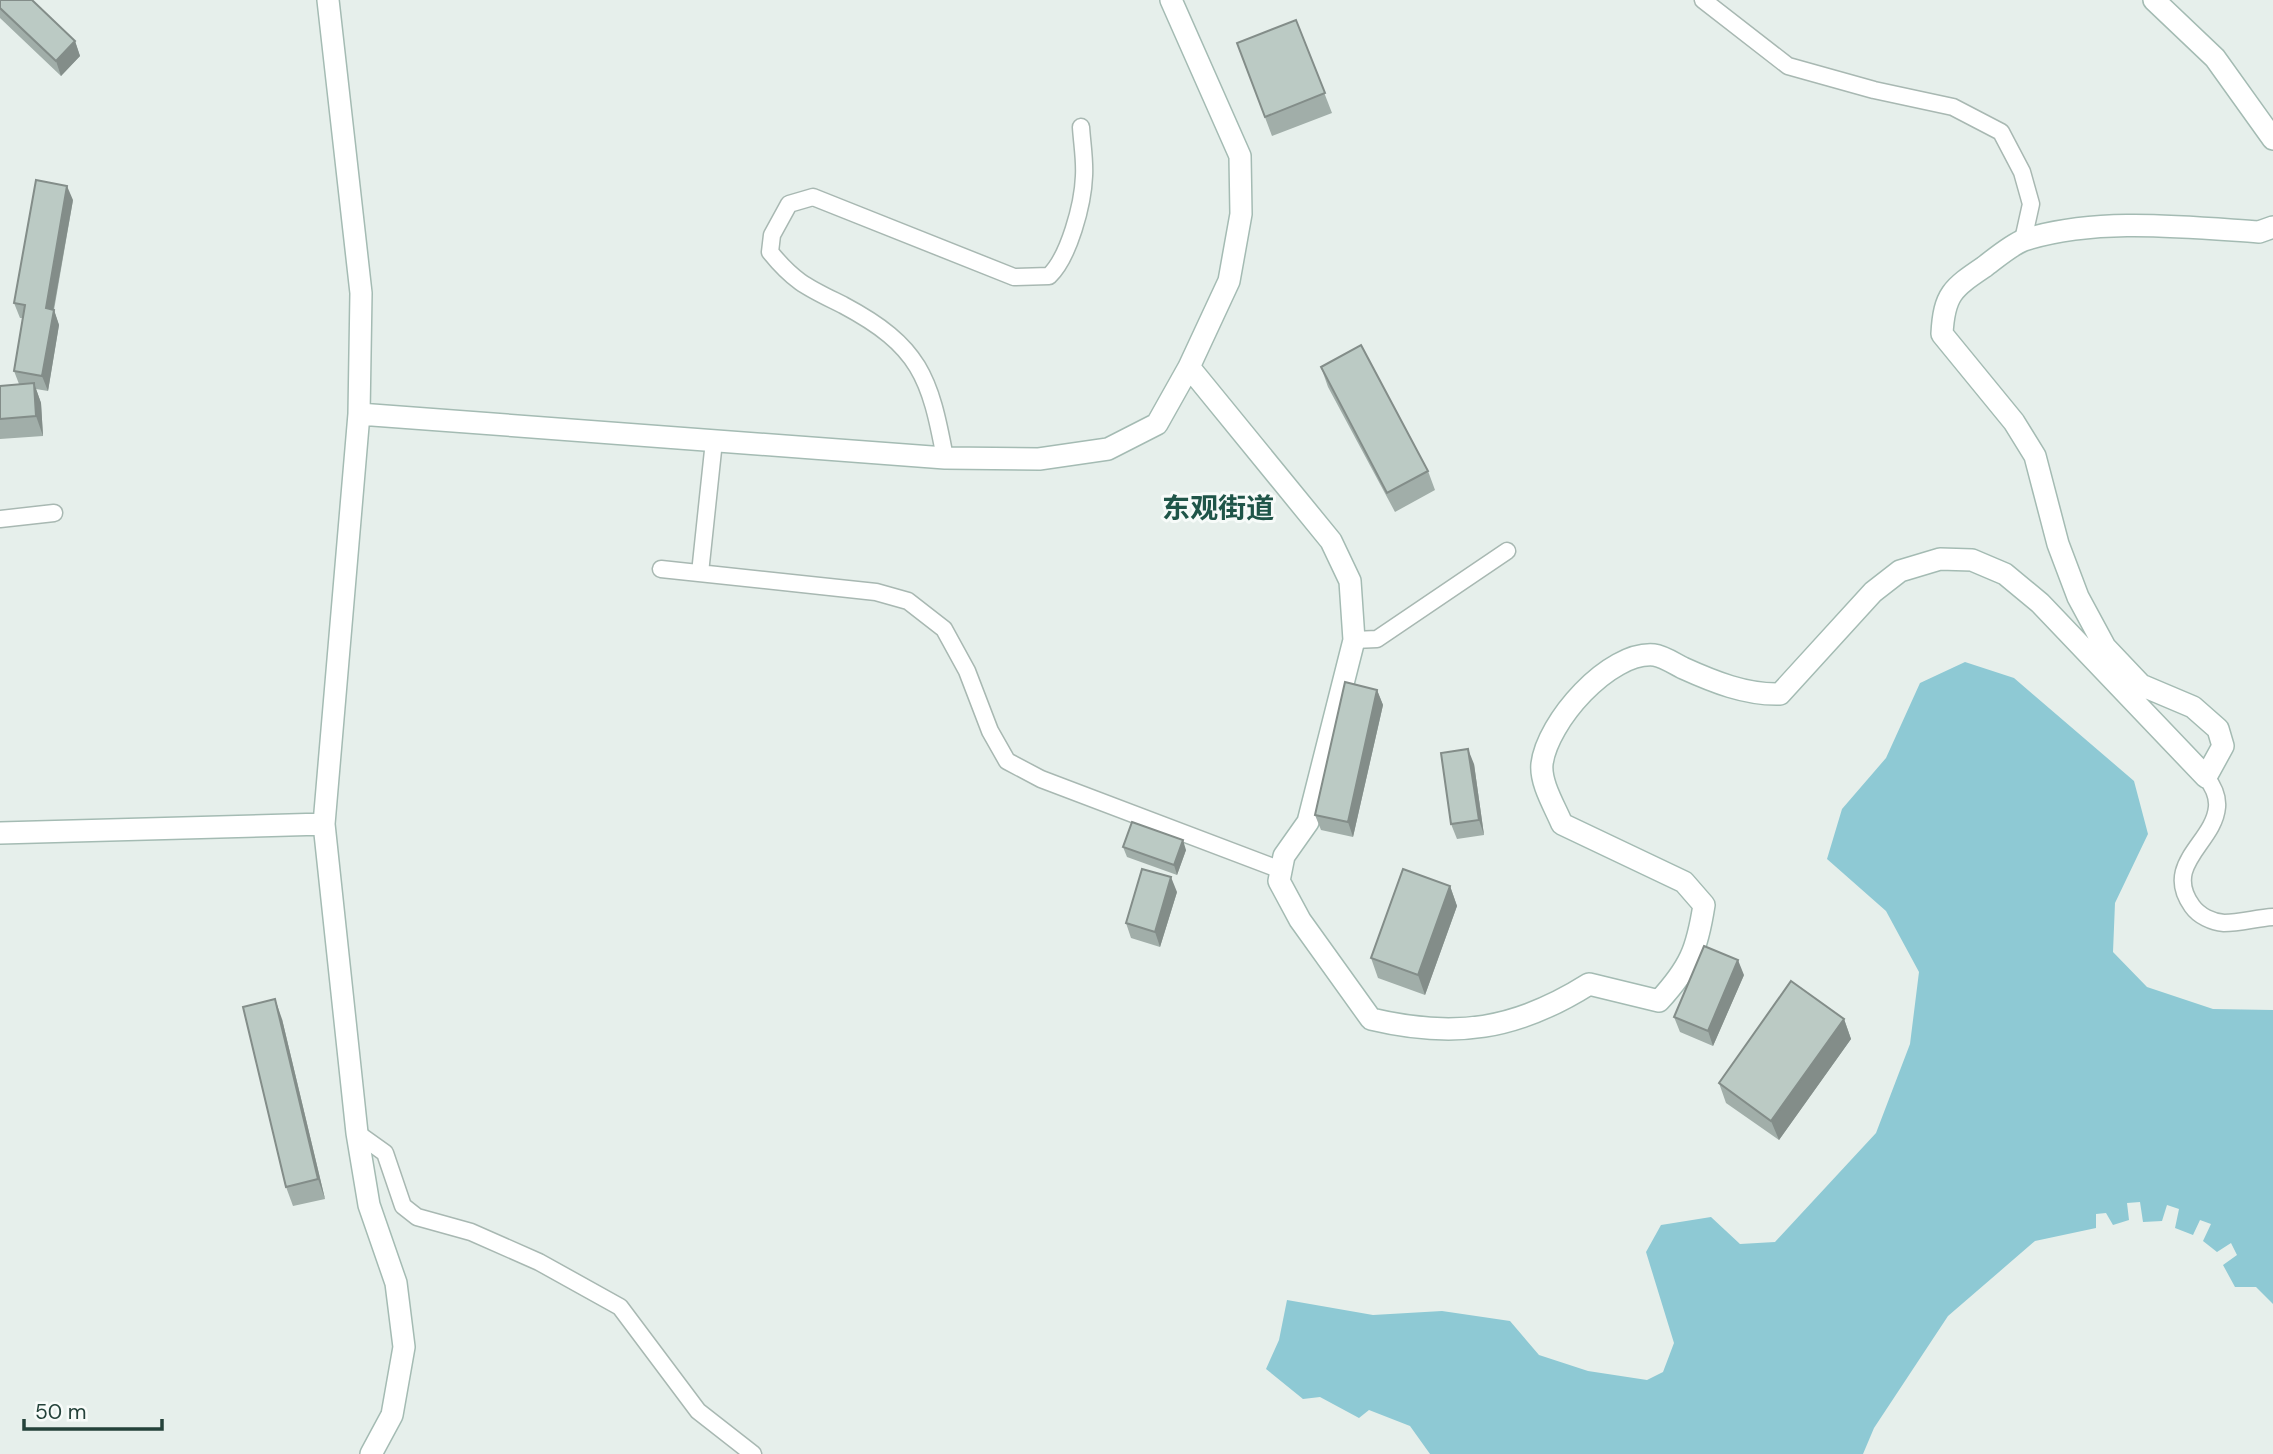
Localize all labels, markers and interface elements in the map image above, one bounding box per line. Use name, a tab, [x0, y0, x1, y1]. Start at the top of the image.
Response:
district label: 东观街道	[1162, 490, 1274, 527]
scale bar	[24, 1388, 163, 1432]
text: 50 m	[35, 1398, 86, 1426]

